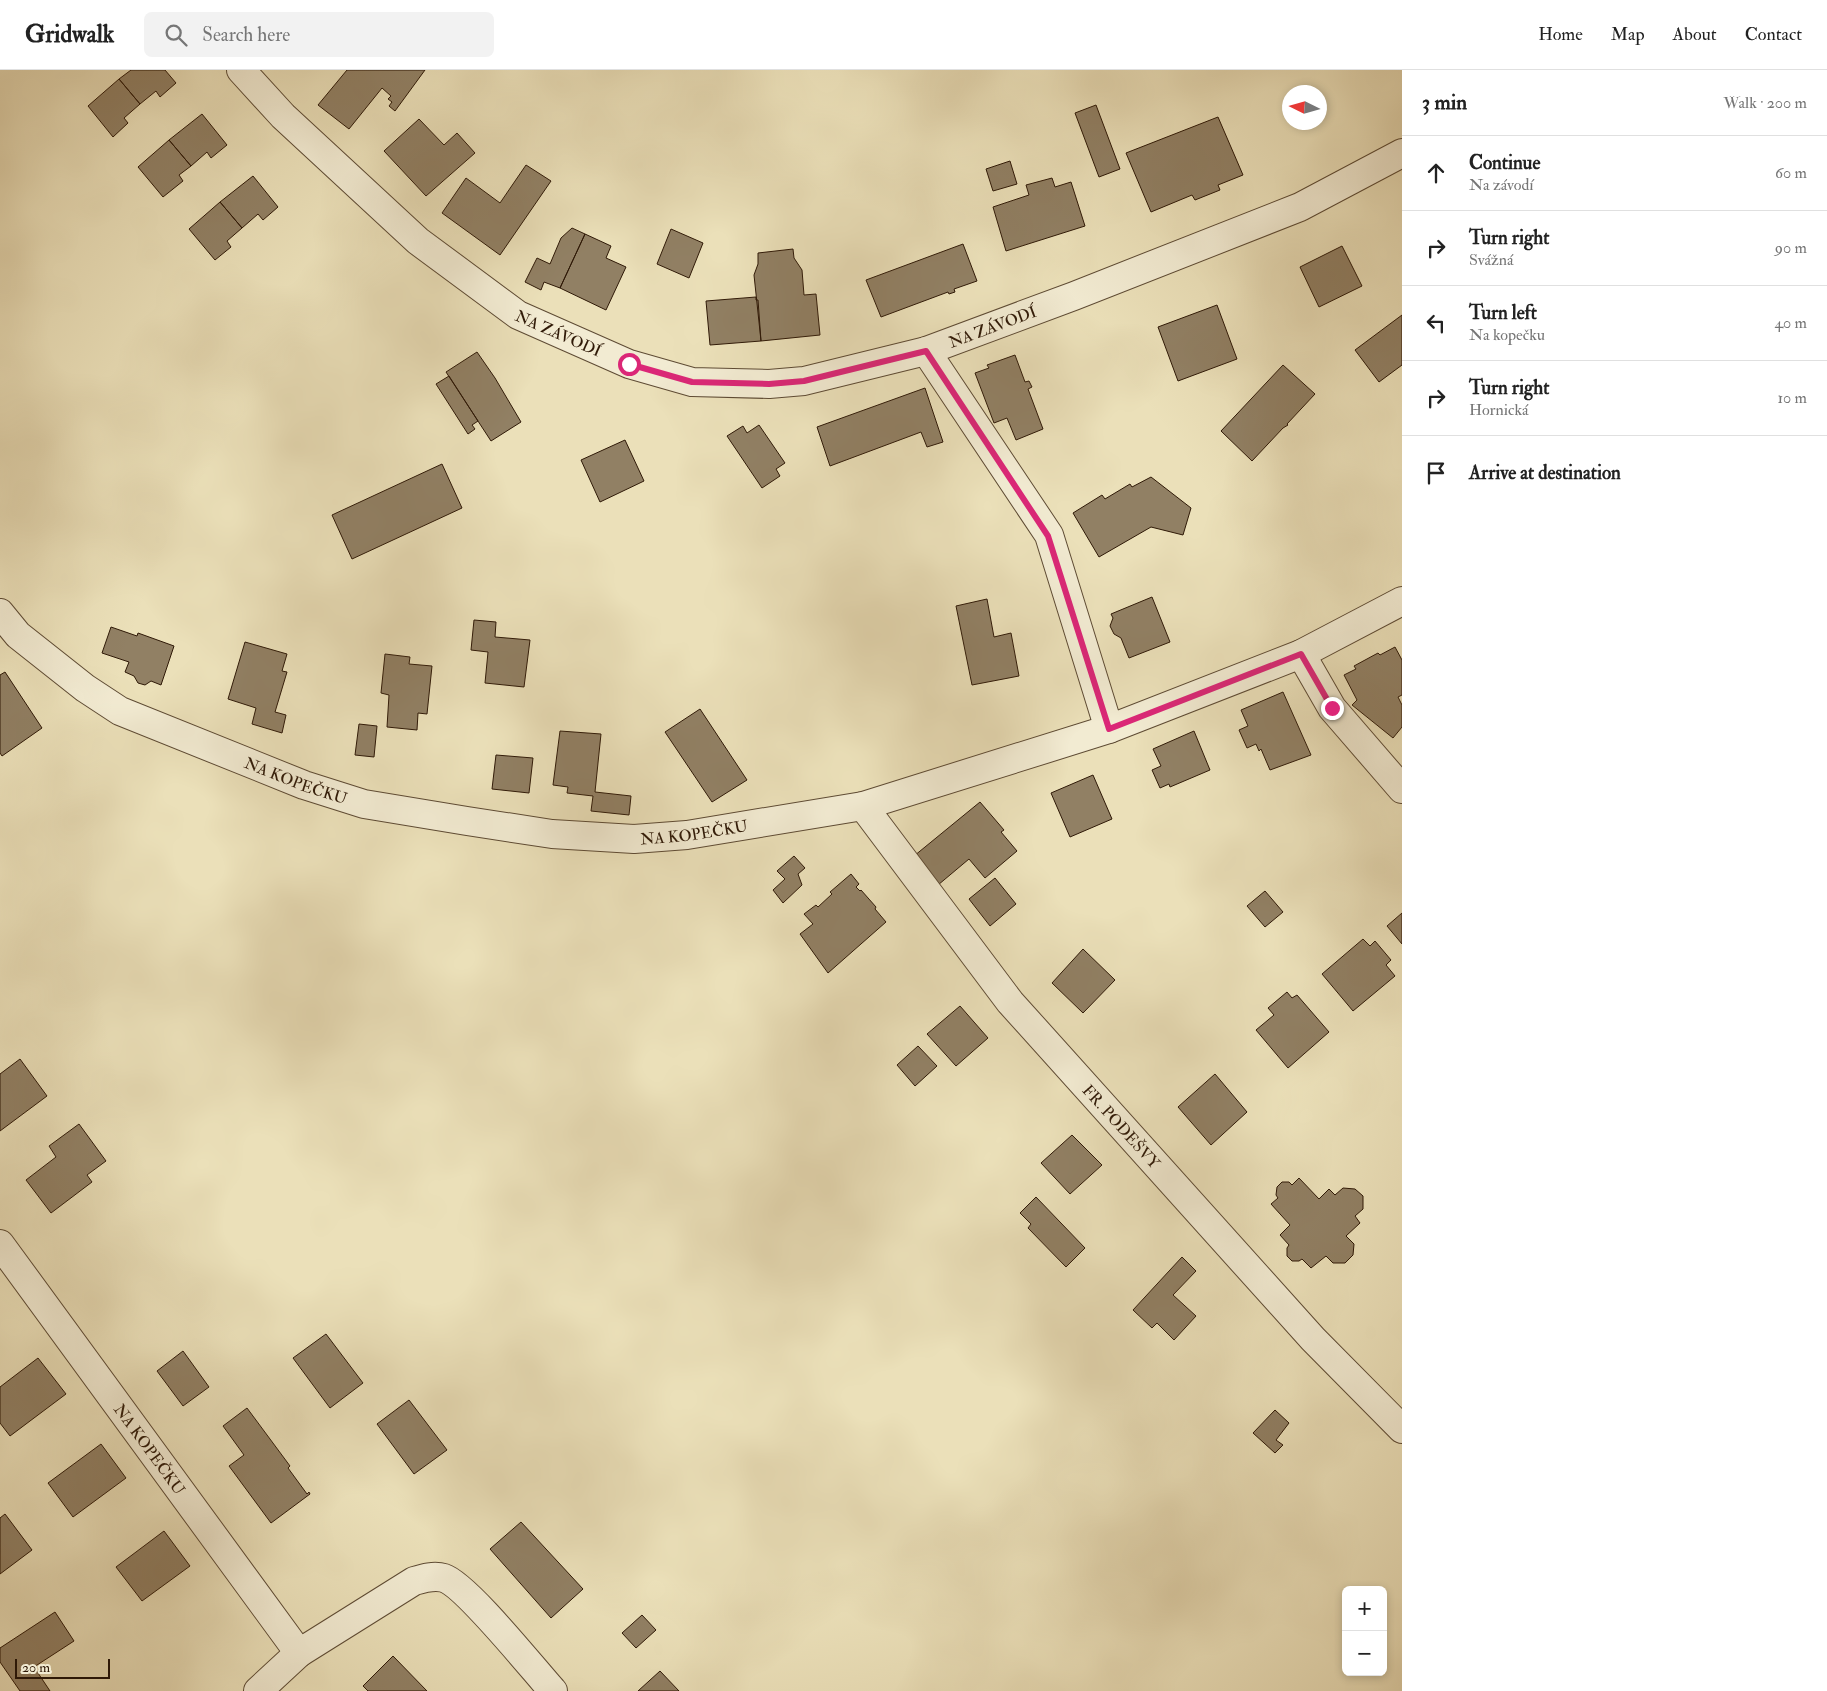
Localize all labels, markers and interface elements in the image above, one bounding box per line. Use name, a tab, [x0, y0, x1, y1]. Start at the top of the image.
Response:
search box	[144, 12, 494, 57]
text: Gridwalk	[25, 19, 114, 50]
icon: search	[162, 21, 190, 49]
text: Search here	[202, 23, 290, 47]
text: Home	[1538, 23, 1583, 46]
text: Map	[1611, 23, 1645, 46]
text: About	[1673, 23, 1717, 46]
text: Contact	[1745, 23, 1802, 46]
north arrow	[1282, 85, 1327, 130]
text: 3 min	[1422, 89, 1467, 116]
text: Walk · 200 m	[1724, 93, 1807, 113]
text: Continue	[1469, 151, 1540, 175]
icon: ahead	[1422, 159, 1450, 187]
text: 60 m	[1775, 163, 1807, 183]
text: Na závodí	[1469, 175, 1534, 195]
text: Turn right	[1469, 226, 1549, 250]
icon: right	[1422, 234, 1450, 262]
text: 90 m	[1775, 238, 1807, 258]
text: Svážná	[1469, 250, 1514, 270]
street label: NA ZÁVODÍ	[946, 301, 1041, 353]
text: Turn left	[1469, 301, 1537, 325]
street label: NA ZÁVODÍ	[512, 306, 606, 362]
icon: left	[1422, 309, 1450, 337]
text: 40 m	[1774, 313, 1807, 333]
text: Na kopečku	[1469, 325, 1545, 345]
route start	[618, 353, 641, 376]
text: Turn right	[1469, 376, 1549, 400]
icon: right	[1422, 384, 1450, 412]
text: 10 m	[1777, 388, 1807, 408]
text: Hornická	[1469, 400, 1529, 420]
icon: arrive	[1422, 459, 1450, 487]
text: Arrive at destination	[1469, 461, 1621, 485]
route end	[1321, 697, 1344, 720]
street label: NA KOPEČKU	[241, 753, 350, 809]
street label: NA KOPEČKU	[640, 816, 750, 849]
street label: FR. PODEŠVY	[1078, 1081, 1165, 1174]
street label: NA KOPEČKU	[109, 1400, 189, 1500]
map controls	[1342, 1586, 1387, 1676]
button: +	[1342, 1586, 1387, 1631]
button: −	[1342, 1631, 1387, 1676]
scale bar	[15, 1656, 110, 1679]
text: 20 m	[22, 1659, 50, 1676]

